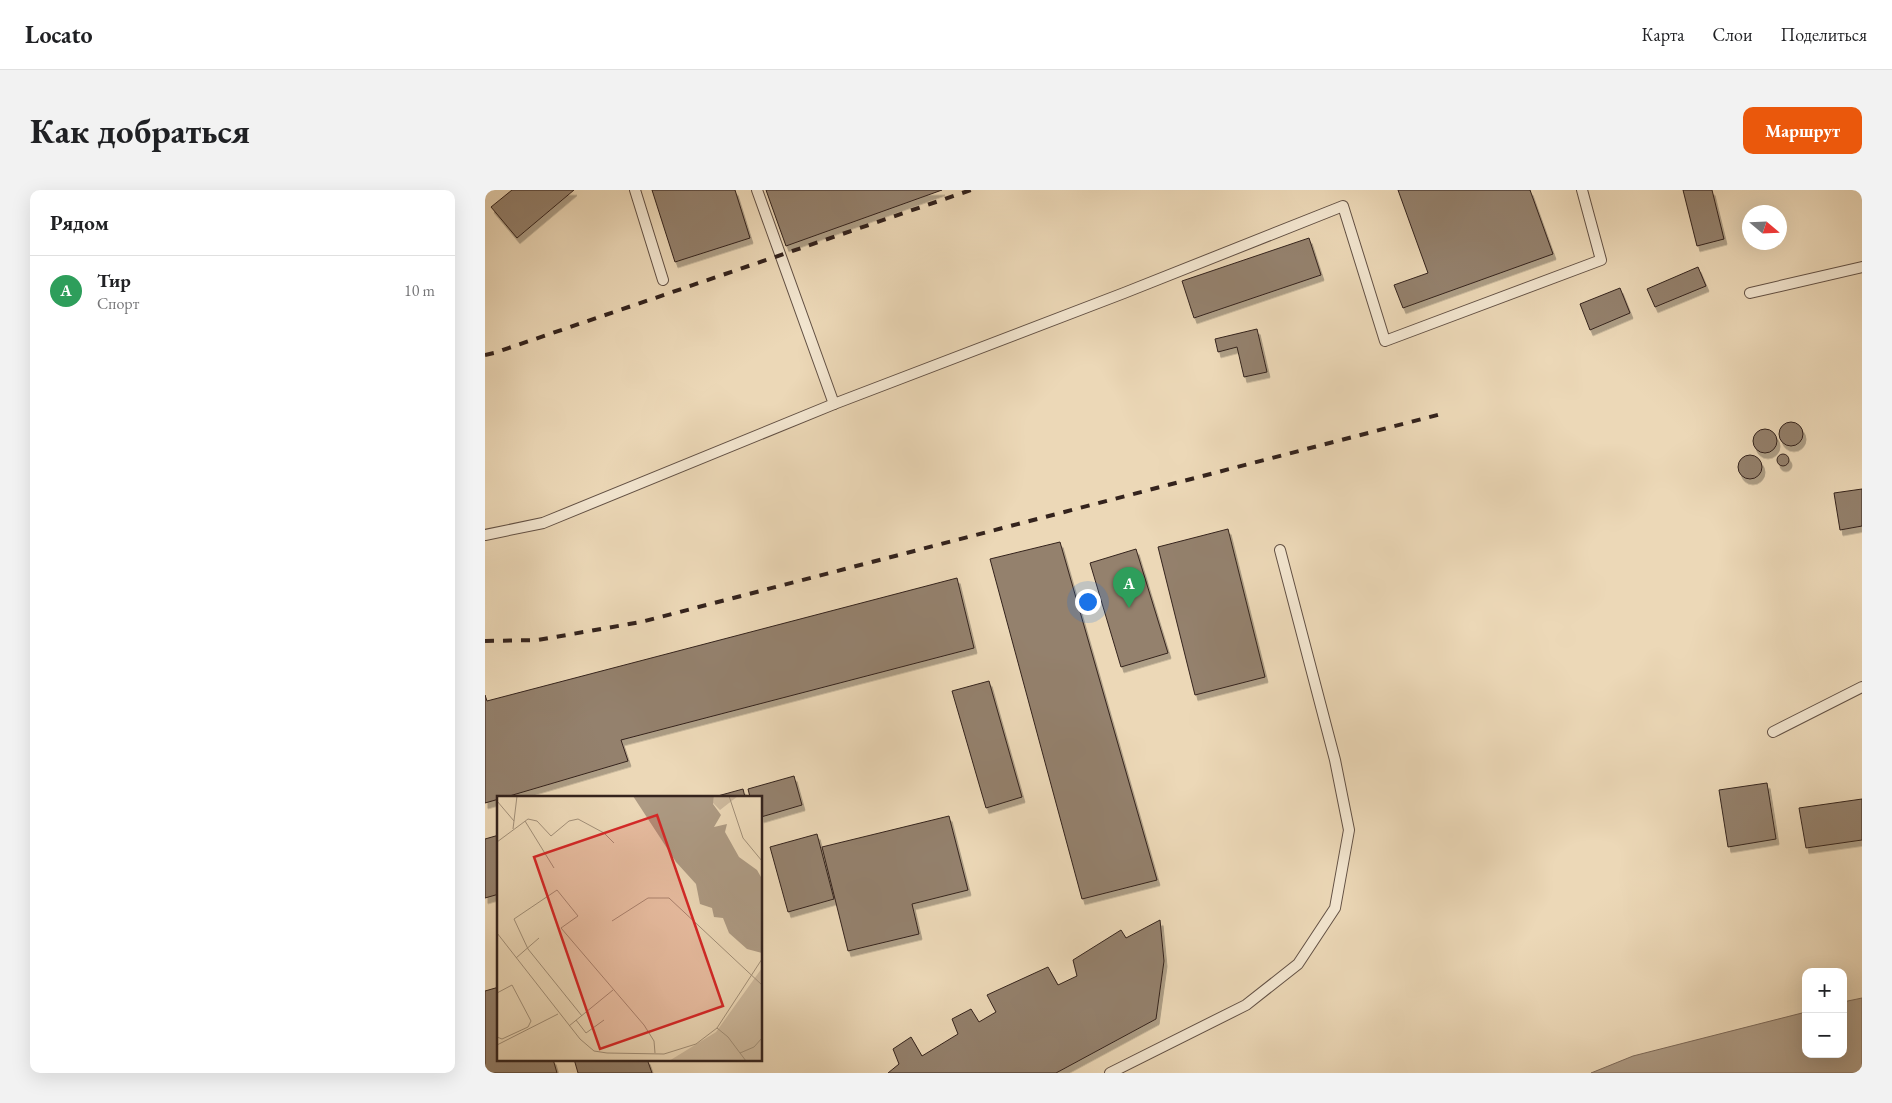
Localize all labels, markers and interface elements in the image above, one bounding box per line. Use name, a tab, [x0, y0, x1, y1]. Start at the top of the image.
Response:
text: Locato	[25, 19, 93, 50]
text: Карта	[1642, 23, 1685, 46]
text: Слои	[1713, 23, 1752, 46]
text: Поделиться	[1780, 23, 1867, 46]
button: Маршрут	[1743, 107, 1862, 154]
text: Как добраться	[30, 108, 250, 153]
north arrow	[1742, 205, 1787, 250]
text: Рядом	[50, 209, 109, 236]
text: Тир	[97, 268, 131, 293]
text: A	[60, 280, 72, 301]
text: 10 m	[404, 280, 435, 301]
text: Спорт	[97, 293, 139, 314]
pin: A	[1113, 567, 1145, 608]
your location	[1075, 589, 1101, 615]
inset map	[497, 796, 763, 1060]
map controls	[1802, 968, 1847, 1058]
button: +	[1802, 968, 1847, 1013]
button: −	[1802, 1013, 1847, 1058]

